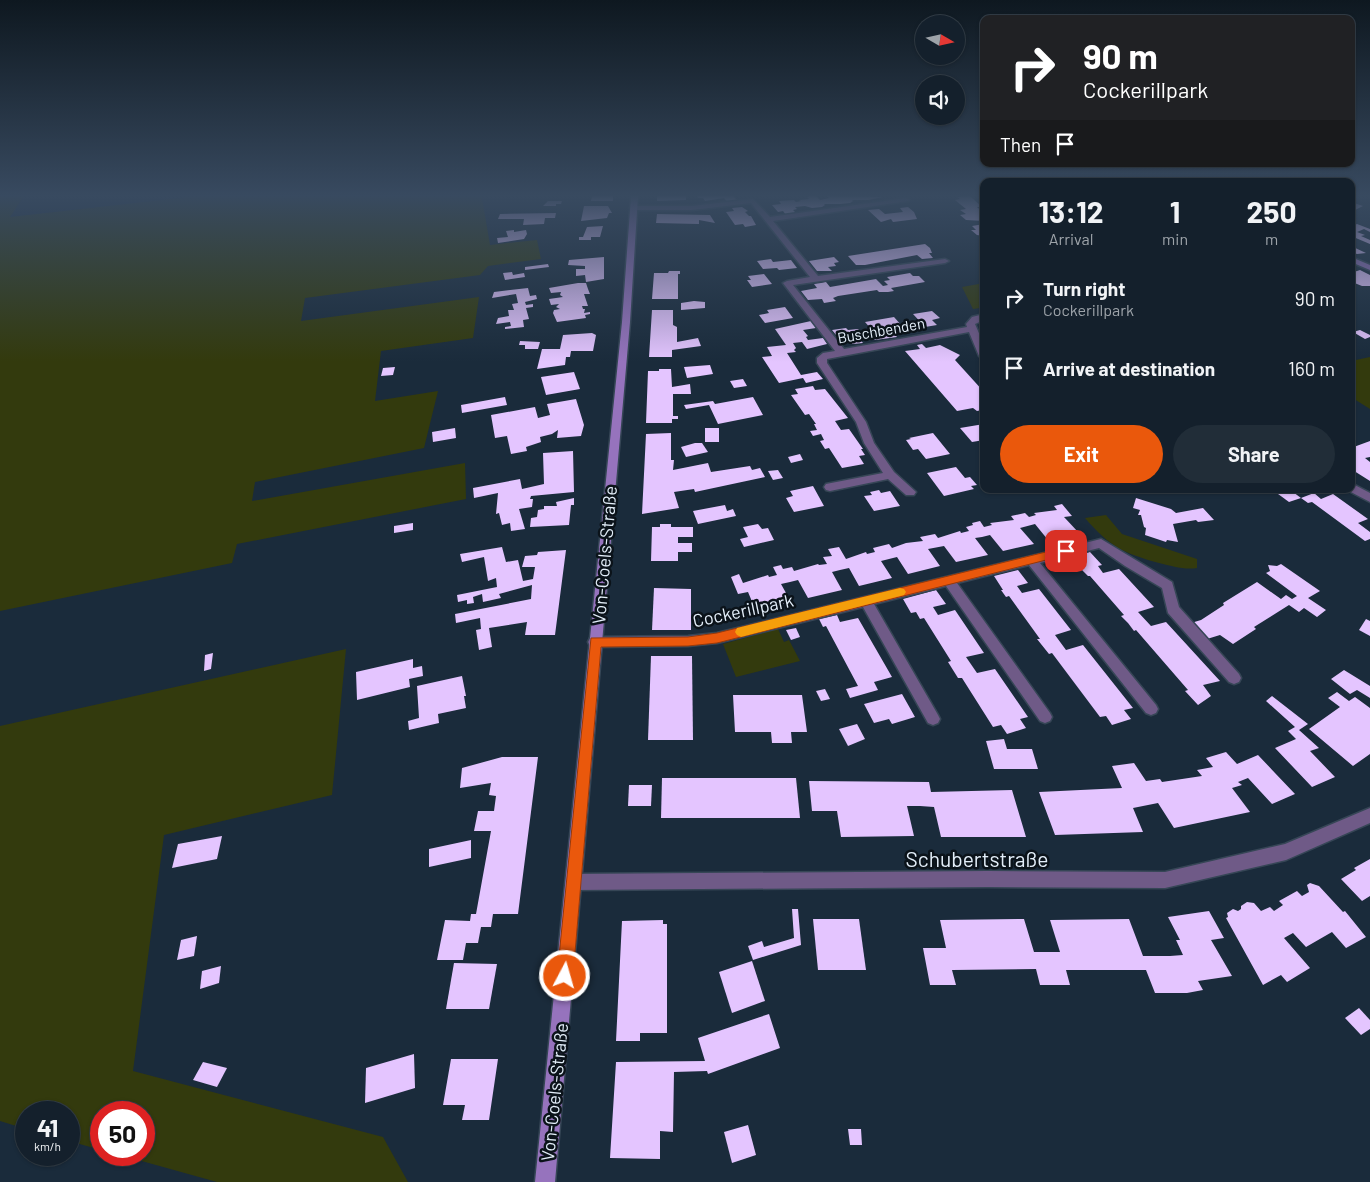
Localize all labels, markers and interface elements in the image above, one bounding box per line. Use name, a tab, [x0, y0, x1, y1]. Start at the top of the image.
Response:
north arrow	[915, 15, 965, 65]
map controls	[915, 15, 965, 125]
text: 90 m	[1083, 34, 1158, 76]
icon: right	[1000, 35, 1065, 100]
button: sound	[915, 75, 965, 125]
text: Cockerillpark	[1083, 76, 1208, 102]
icon: arrive	[1051, 130, 1079, 158]
text: Then	[1000, 133, 1041, 156]
text: 13:12	[1038, 193, 1104, 229]
text: 1	[1170, 193, 1180, 229]
text: 250	[1246, 193, 1297, 229]
text: Arrival	[1049, 229, 1093, 248]
text: min	[1162, 229, 1188, 248]
text: m	[1265, 229, 1278, 248]
text: Turn right	[1043, 277, 1125, 300]
icon: right	[1000, 284, 1028, 312]
text: 90 m	[1295, 287, 1335, 310]
text: Cockerillpark	[1043, 300, 1134, 319]
street label: Buschbenden	[836, 313, 926, 347]
icon: arrive	[1000, 354, 1028, 382]
text: Arrive at destination	[1043, 357, 1215, 380]
text: 160 m	[1288, 357, 1335, 380]
button: Exit	[1000, 425, 1163, 483]
button: Share	[1173, 425, 1335, 483]
street label: Von-Coels-Straße	[587, 485, 621, 625]
pin	[1045, 530, 1087, 572]
icon: arrive	[1052, 537, 1080, 565]
street label: Cockerillpark	[691, 589, 795, 631]
street label: Schubertstraße	[906, 846, 1048, 871]
position arrow	[538, 949, 590, 1001]
street label: Von-Coels-Straße	[536, 1022, 572, 1162]
speed limit sign: 50	[90, 1101, 155, 1166]
text: 41	[37, 1112, 58, 1142]
text: km/h	[34, 1139, 61, 1153]

